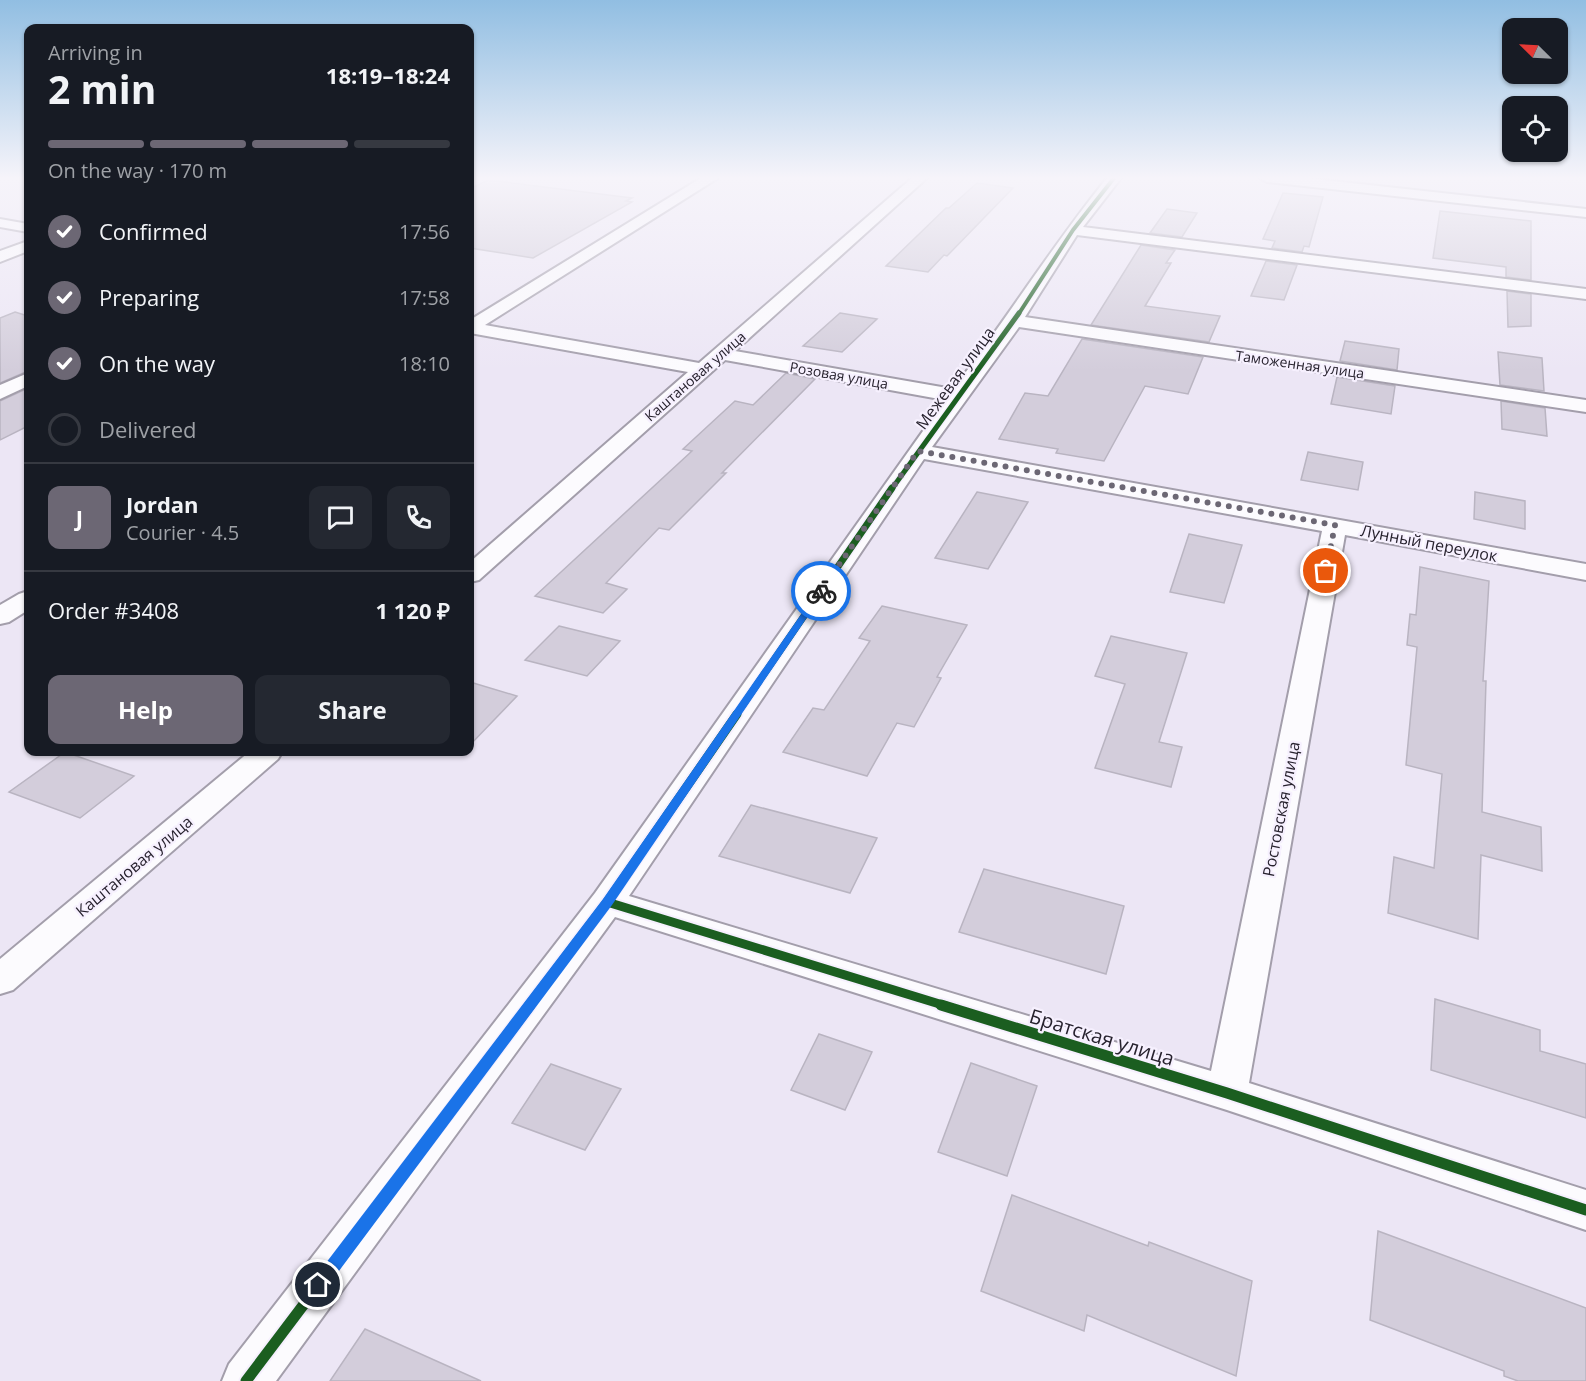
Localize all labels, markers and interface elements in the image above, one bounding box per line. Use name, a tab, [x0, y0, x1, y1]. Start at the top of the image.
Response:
north arrow	[1502, 18, 1568, 84]
map controls	[1502, 18, 1568, 162]
text: Arriving in	[48, 39, 143, 66]
text: 18:19–18:24	[326, 60, 450, 90]
text: 2 min	[48, 62, 156, 115]
button: locate	[1502, 96, 1568, 162]
text: On the way · 170 m	[48, 157, 227, 184]
icon: check	[48, 215, 81, 248]
text: Confirmed	[99, 216, 208, 246]
text: 17:56	[399, 218, 450, 245]
icon: check	[48, 281, 81, 314]
text: Preparing	[99, 282, 199, 312]
text: 17:58	[399, 284, 450, 311]
street label: Межевая улица	[910, 322, 1000, 434]
street label: Каштановая улица	[640, 327, 750, 425]
street label: Таможенная улица	[1234, 346, 1366, 382]
icon: check	[48, 347, 81, 380]
text: On the way	[99, 348, 215, 378]
text: 18:10	[399, 350, 450, 377]
street label: Розовая улица	[788, 357, 890, 393]
text: Delivered	[99, 414, 197, 444]
button: chat	[309, 486, 372, 549]
button: phone	[387, 486, 450, 549]
text: Jordan	[126, 489, 199, 519]
text: J	[76, 502, 83, 532]
text: Courier · 4.5	[126, 519, 239, 546]
street label: Лунный переулок	[1359, 519, 1500, 567]
pin	[1300, 545, 1351, 596]
icon: bag	[1309, 554, 1342, 587]
courier	[791, 561, 851, 621]
icon: bike	[805, 575, 838, 608]
text: Order #3408	[48, 595, 179, 625]
text: 1 120 ₽	[375, 595, 450, 625]
button: Help	[48, 675, 243, 744]
button: Share	[255, 675, 450, 744]
street label: Ростовская улица	[1257, 739, 1305, 879]
street label: Каштановая улица	[71, 811, 197, 921]
street label: Братская улица	[1026, 1002, 1178, 1072]
pin	[292, 1259, 343, 1310]
icon: home	[301, 1268, 334, 1301]

